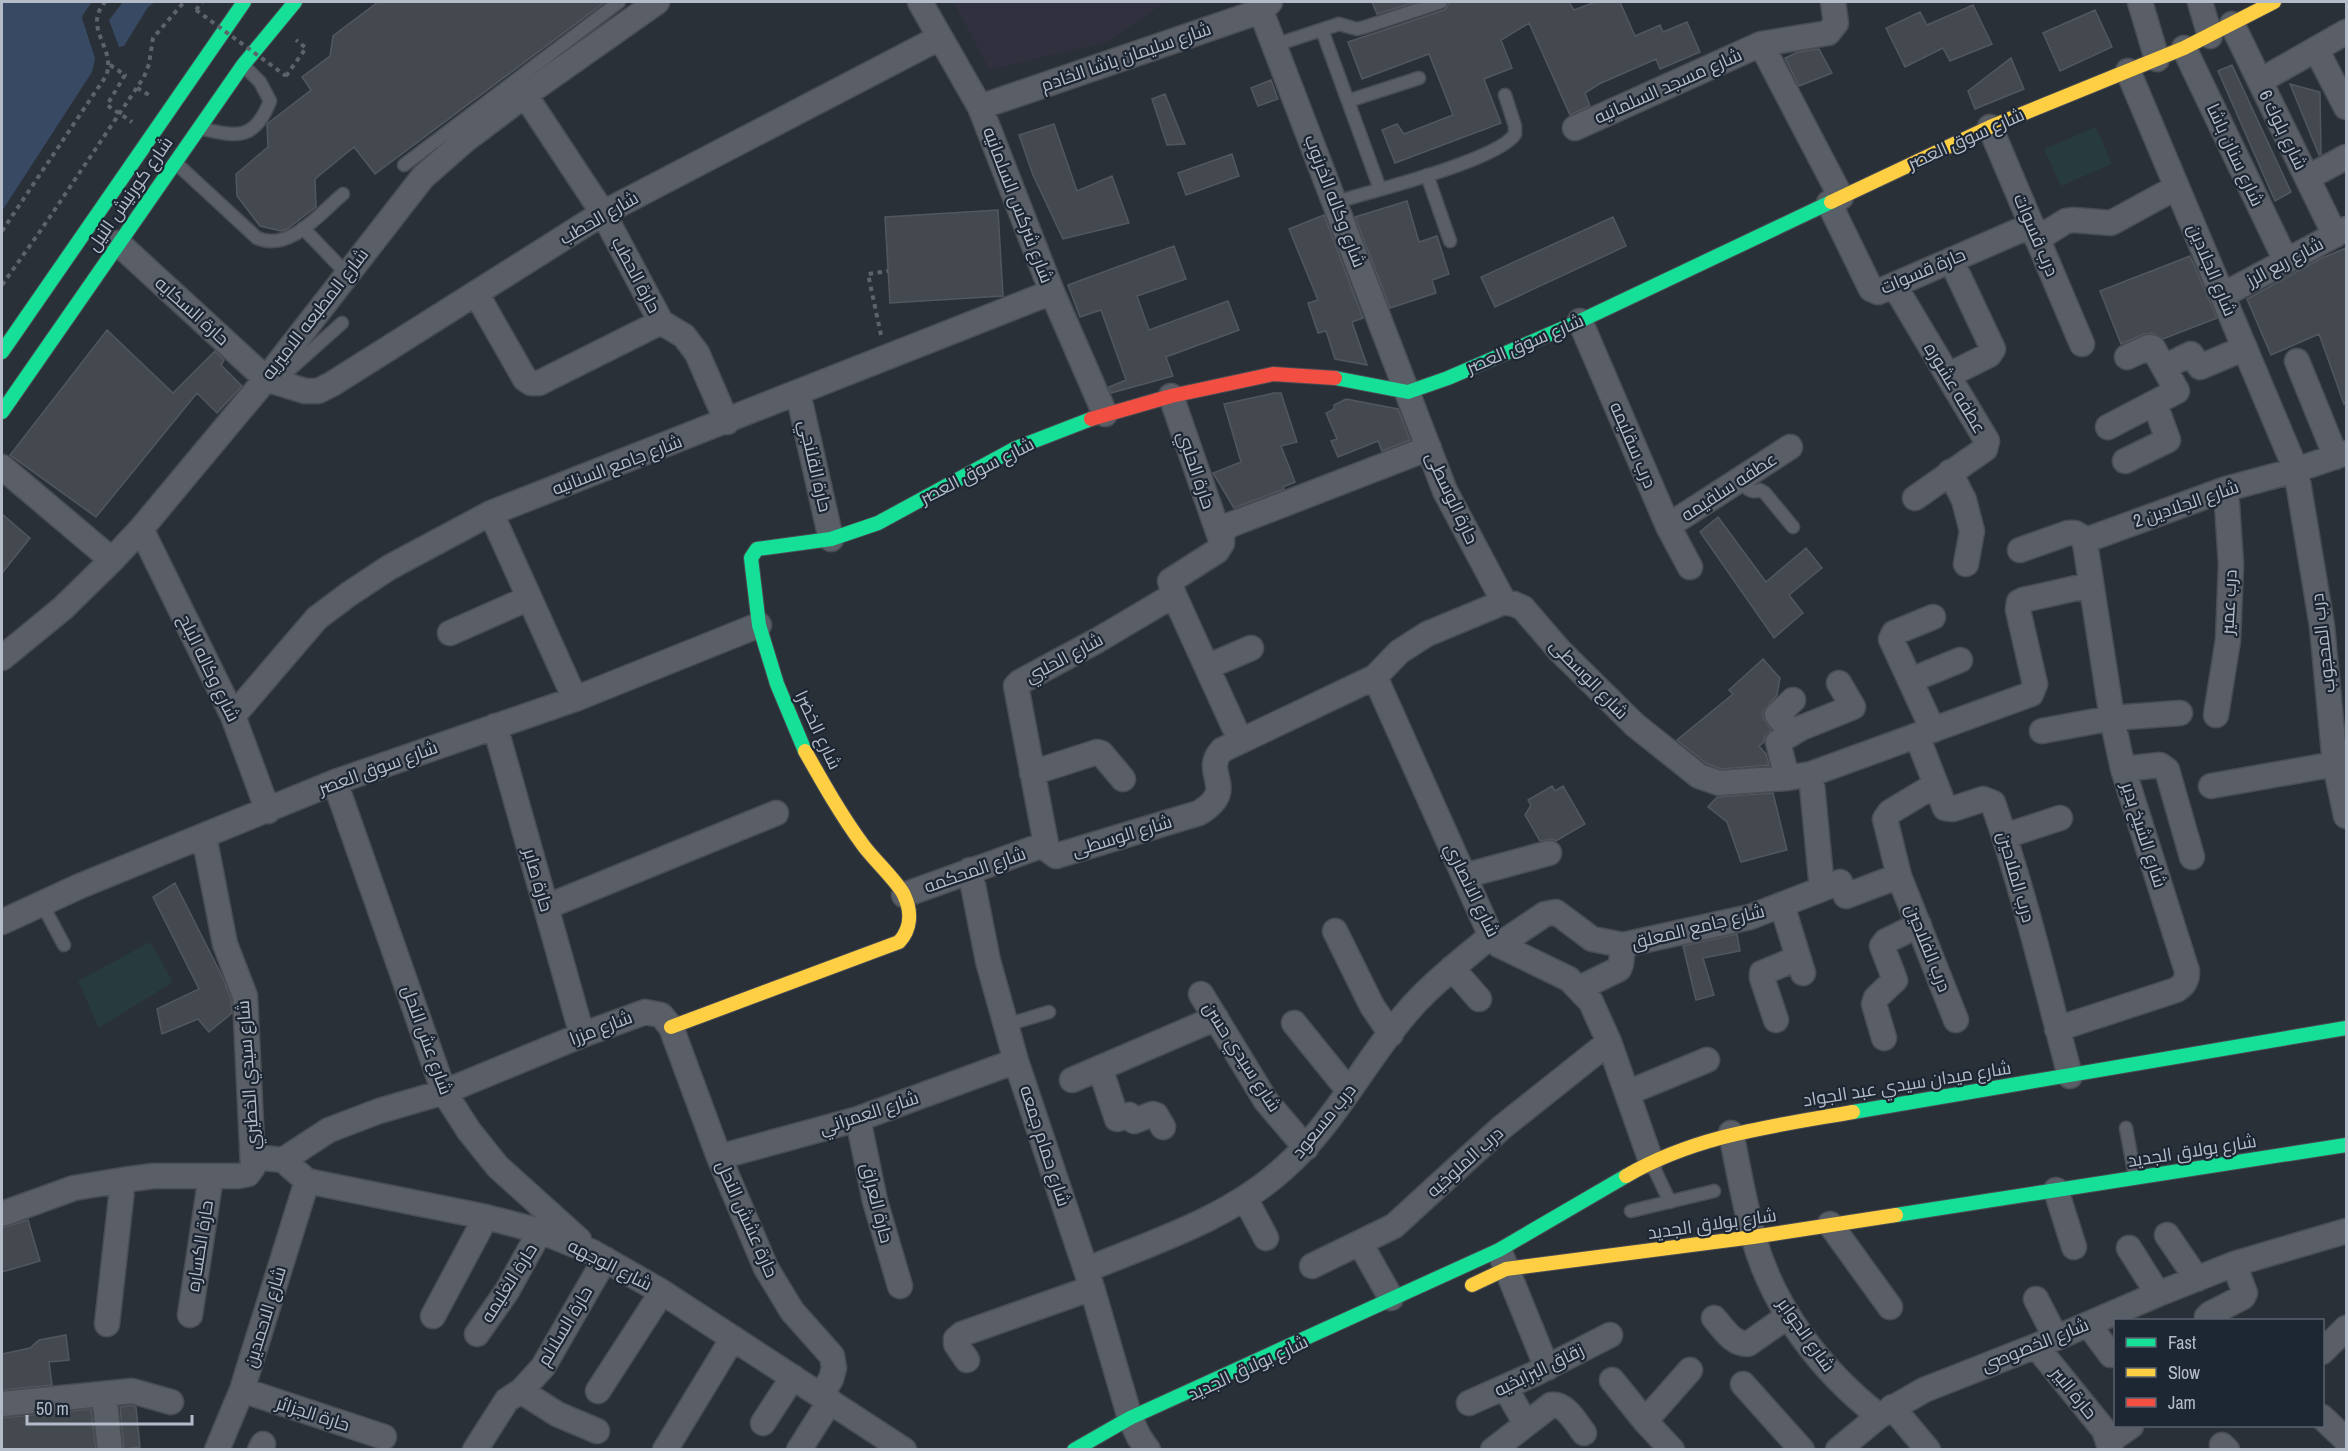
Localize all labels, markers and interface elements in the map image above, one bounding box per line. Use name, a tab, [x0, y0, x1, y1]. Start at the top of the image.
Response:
street label: شارع سليمان باشا الخادم	[1037, 16, 1214, 97]
street label: شارع مسجد السلمانيه	[1590, 42, 1746, 129]
street label: شارع بلوك 6	[2253, 86, 2314, 174]
street label: شارع سنان باشا	[2201, 99, 2270, 210]
street label: شارع سوق العصر	[1903, 102, 2028, 176]
street label: شارع شركس السلمانيه	[977, 123, 1060, 287]
street label: شارع كورنيش النيل	[81, 131, 179, 256]
street label: شارع وكاله الخرنوب	[1299, 131, 1372, 271]
street label: شارع الحطب	[554, 185, 643, 250]
street label: درب قسوات	[2008, 190, 2065, 280]
street label: شارع الجلادين	[2182, 220, 2243, 320]
street label: شارع ربع الرز	[2241, 231, 2328, 293]
street label: حارة الحطب	[606, 232, 667, 317]
street label: حارة قسوات	[1876, 241, 1969, 300]
street label: شارع المطبعه الاميريه	[255, 243, 374, 385]
street label: حارة السكايه	[150, 270, 235, 351]
street label: شارع سوق العصر	[1461, 308, 1587, 380]
street label: عطفه عشوره	[1918, 338, 1992, 438]
street label: درب سقليمه	[1604, 398, 1663, 492]
street label: حارة القلنجي	[791, 418, 838, 515]
street label: شارع جامع السنانيه	[548, 428, 686, 501]
street label: حارة الحلبي	[1170, 428, 1221, 513]
street label: شارع سوق العصر	[914, 431, 1038, 511]
street label: عطفه سلقيمه	[1676, 446, 1782, 527]
street label: حارة الوسطى	[1420, 448, 1485, 548]
street label: شارع الجلادين 2	[2130, 474, 2242, 533]
street label: درب عمير	[2214, 569, 2243, 636]
street label: درب المحجوب	[2304, 592, 2341, 694]
street label: شارع وكاله البلح	[173, 610, 246, 726]
street label: شارع الحلبي	[1020, 627, 1108, 690]
street label: شارع الوسطى	[1544, 633, 1634, 725]
street label: شارع الخضرا	[789, 686, 848, 773]
street label: شارع سوق العصر	[314, 734, 441, 801]
street label: شارع الشيخ بدير	[2115, 778, 2173, 891]
street label: شارع الوسطى	[1069, 808, 1175, 863]
street label: درب الملاحين	[1992, 828, 2041, 925]
street label: شارع الانصاري	[1437, 839, 1506, 942]
street label: شارع المحكمه	[921, 840, 1029, 899]
street label: حارة صابر	[517, 844, 559, 915]
street label: شارع جامع المعلق	[1629, 898, 1767, 955]
street label: درب الفلاحين	[1899, 900, 1957, 996]
street label: شارع عش النحل	[396, 982, 459, 1098]
street label: شارع سيدي حسن	[1196, 997, 1287, 1118]
street label: شارع سيدي الخطيري	[230, 999, 267, 1151]
street label: شارع مزرا	[566, 1004, 636, 1051]
street label: شارع ميدان سيدي عبد الجواد	[1801, 1055, 2013, 1114]
street label: درب مسعود	[1286, 1078, 1361, 1163]
street label: شارع حمام جمعه	[1014, 1082, 1077, 1210]
street label: شارع العمراني	[816, 1085, 922, 1142]
street label: درب الملوخيه	[1421, 1120, 1508, 1203]
street label: شارع بولاق الجديد	[2126, 1128, 2258, 1173]
street label: حارة عشش النحل	[710, 1156, 784, 1281]
street label: حارة العراق	[855, 1160, 899, 1246]
street label: حارة الكساره	[180, 1198, 219, 1293]
street label: شارع بولاق الجديد	[1646, 1202, 1778, 1245]
street label: شارع الوجهه	[564, 1233, 657, 1296]
street label: حارة الغليمه	[474, 1238, 543, 1327]
street label: شارع الاحمدين	[237, 1263, 292, 1371]
street label: حارة السلالم	[531, 1281, 598, 1370]
street label: شارع الجوابر	[1771, 1292, 1841, 1377]
street label: شارع الخصوصى	[1977, 1312, 2092, 1377]
legend	[2114, 1319, 2324, 1427]
street label: شارع بولاق الجديد	[1184, 1329, 1312, 1406]
text: Fast	[2168, 1330, 2196, 1355]
street label: زقاق البرابخيه	[1490, 1337, 1588, 1402]
text: Slow	[2168, 1360, 2200, 1385]
street label: حارة البير	[2045, 1361, 2103, 1424]
scale bar	[27, 1388, 192, 1426]
street label: حارة الجزائر	[272, 1390, 353, 1437]
text: Jam	[2168, 1390, 2196, 1415]
text: 50 m	[36, 1396, 69, 1421]

